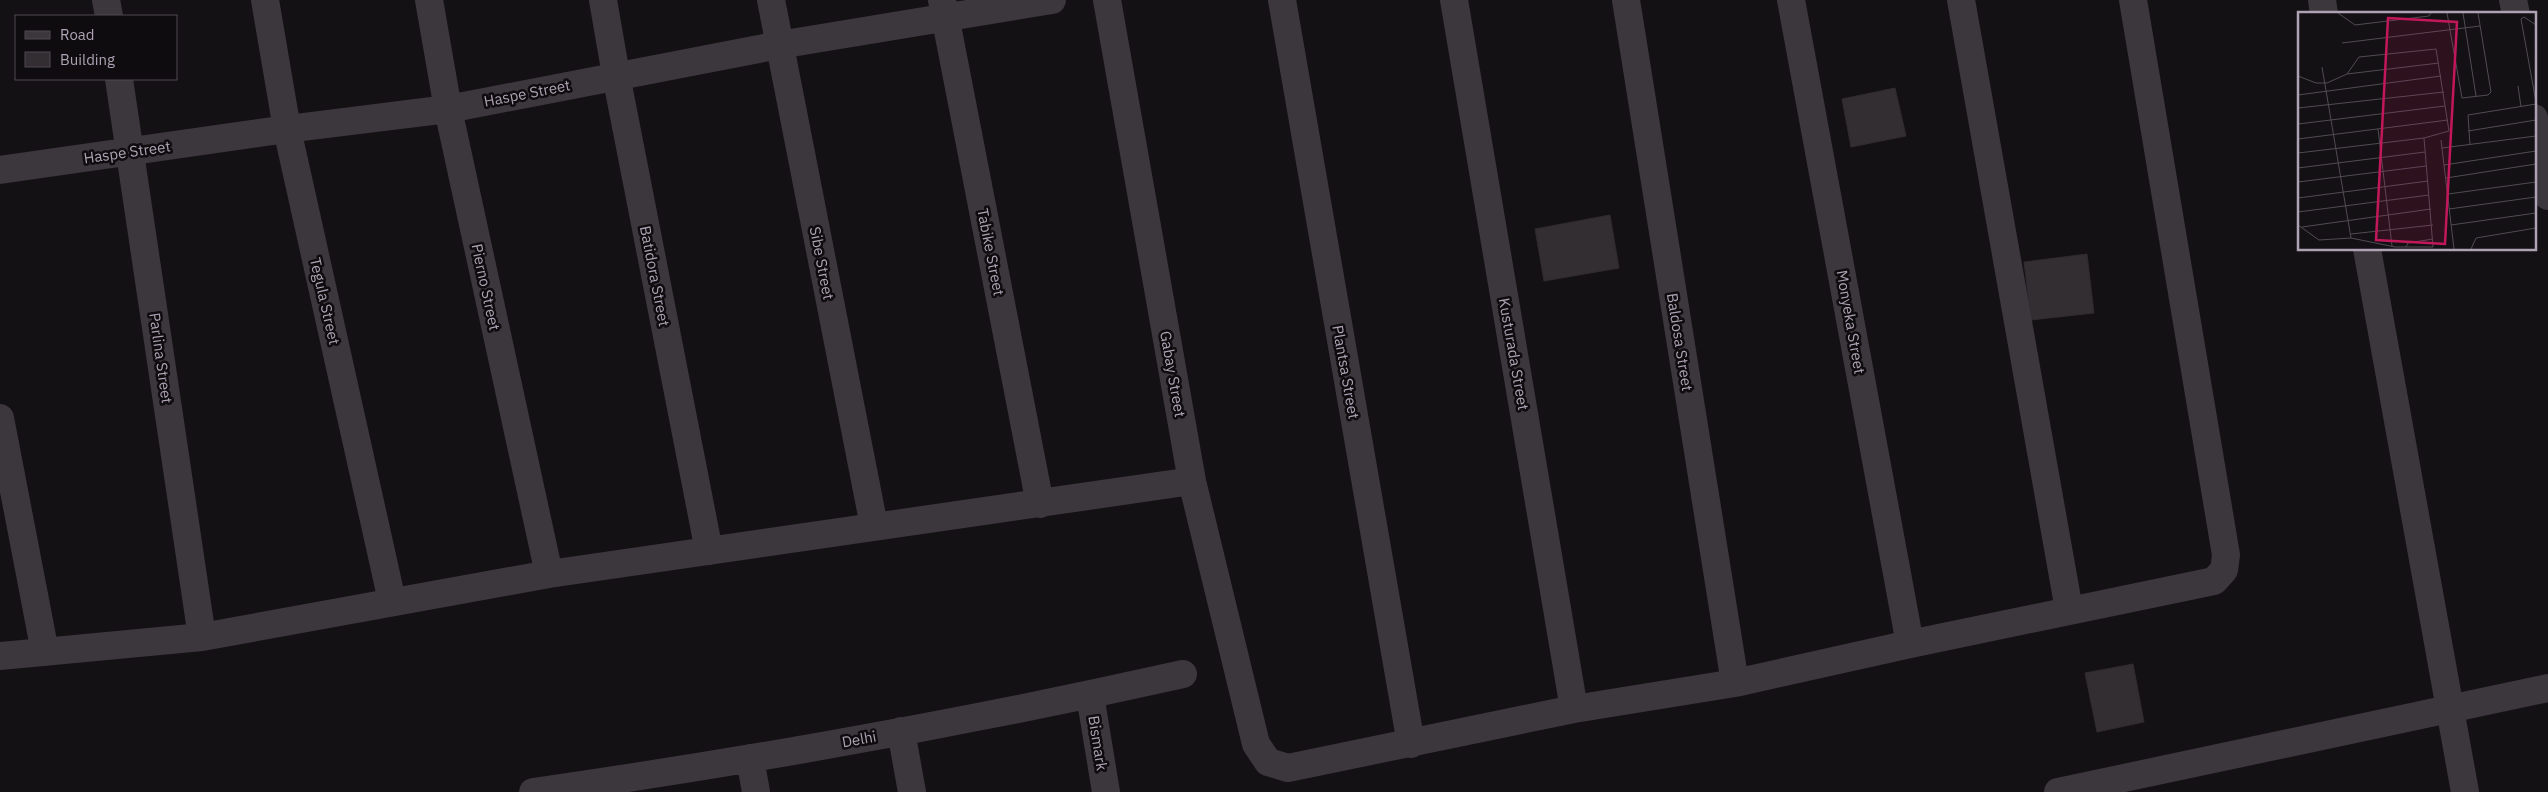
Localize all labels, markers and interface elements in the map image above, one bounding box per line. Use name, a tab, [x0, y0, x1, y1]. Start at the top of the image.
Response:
inset map	[2298, 12, 2536, 250]
legend	[15, 15, 178, 80]
text: Road	[60, 25, 95, 44]
text: Building	[60, 50, 115, 69]
street label: Haspe Street	[482, 75, 572, 111]
street label: Haspe Street	[82, 137, 172, 167]
street label: Tabike Street	[973, 207, 1009, 297]
street label: Batidora Street	[636, 224, 674, 328]
street label: Sibe Street	[806, 225, 838, 301]
street label: Pierno Street	[468, 242, 504, 332]
street label: Tegula Street	[306, 256, 344, 346]
street label: Monyeka Street	[1833, 269, 1869, 375]
street label: Baldosa Street	[1663, 292, 1697, 392]
street label: Kusturada Street	[1495, 296, 1533, 412]
street label: Parlina Street	[145, 311, 177, 405]
street label: Plantsa Street	[1328, 324, 1364, 420]
street label: Gabay Street	[1156, 329, 1190, 419]
street label: Bismark	[1084, 714, 1112, 772]
street label: Delhi	[840, 727, 878, 751]

